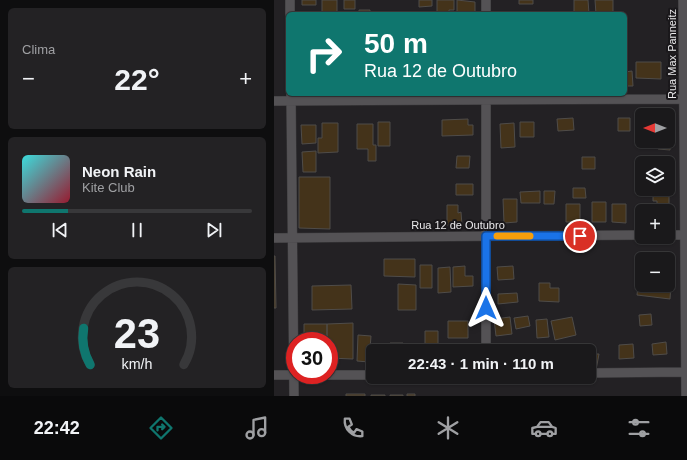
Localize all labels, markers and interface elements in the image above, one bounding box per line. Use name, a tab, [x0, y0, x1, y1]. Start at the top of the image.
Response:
street label: Rua Max Panneitz	[666, 9, 678, 99]
icon: right	[298, 28, 350, 80]
text: 50 m	[364, 28, 428, 59]
text: Clima	[22, 42, 55, 57]
text: Rua 12 de Outubro	[364, 61, 517, 81]
text: 22°	[114, 63, 160, 96]
text: −	[22, 66, 35, 91]
text: +	[239, 66, 252, 91]
north arrow	[635, 108, 675, 148]
map controls	[635, 108, 675, 292]
button: layers	[635, 156, 675, 196]
text: Neon Rain	[82, 163, 156, 180]
text: Kite Club	[82, 180, 135, 195]
button: +	[635, 204, 675, 244]
icon: previous	[49, 219, 71, 241]
icon: pause	[126, 219, 148, 241]
icon: next	[203, 219, 225, 241]
street label: Rua 12 de Outubro	[411, 219, 505, 231]
pin	[563, 219, 597, 253]
icon: arrive	[569, 225, 591, 247]
button: −	[635, 252, 675, 292]
position arrow	[465, 287, 507, 329]
text: 23	[114, 310, 160, 357]
speed limit sign: 30	[286, 332, 338, 384]
text: 22:43 · 1 min · 110 m	[408, 355, 554, 372]
text: km/h	[122, 356, 153, 372]
icon: directions	[147, 414, 175, 442]
icon: music	[243, 414, 271, 442]
icon: phone	[339, 414, 367, 442]
icon: climate	[434, 414, 462, 442]
icon: car	[530, 414, 558, 442]
icon: filters	[625, 414, 653, 442]
text: 22:42	[34, 418, 80, 438]

